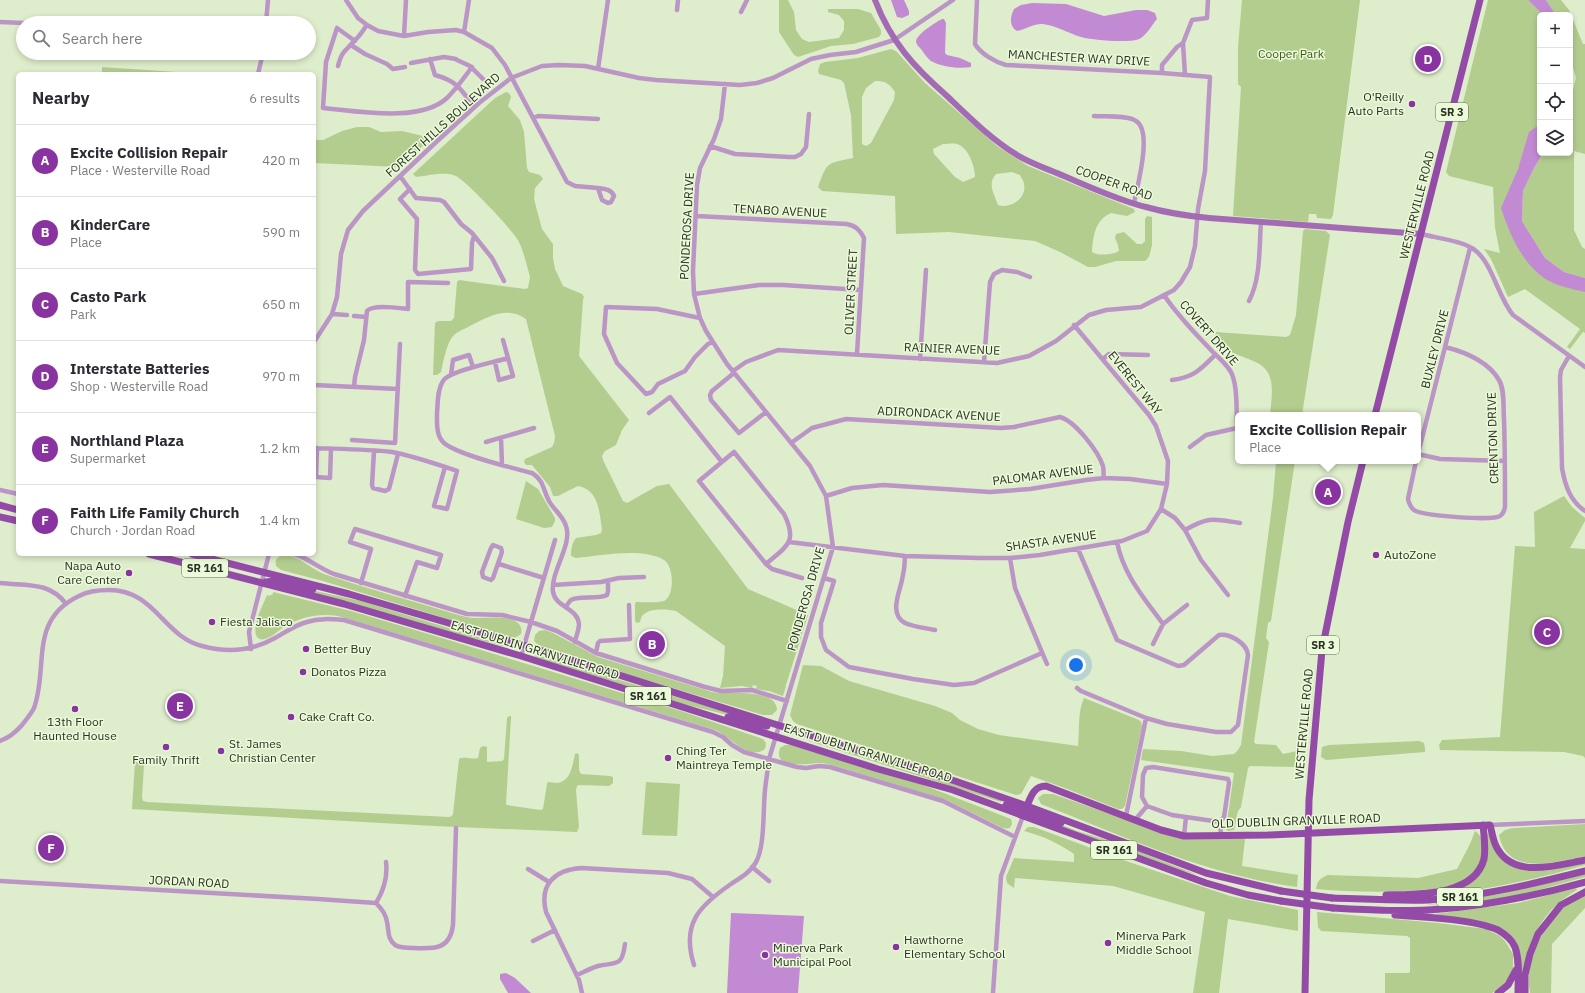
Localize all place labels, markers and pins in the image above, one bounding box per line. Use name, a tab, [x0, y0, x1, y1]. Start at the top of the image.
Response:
pin: D	[1415, 44, 1441, 74]
place label: O'Reilly Auto Parts	[1348, 89, 1404, 118]
marker: O'Reilly Auto Parts	[1407, 99, 1417, 109]
pin: A	[1315, 477, 1341, 507]
place label: AutoZone	[1384, 547, 1437, 562]
marker: AutoZone	[1371, 550, 1381, 560]
place label: Napa Auto Care Center	[57, 558, 122, 587]
marker: Napa Auto Care Center	[124, 568, 134, 578]
place label: Fiesta Jalisco	[220, 614, 293, 629]
marker: Fiesta Jalisco	[207, 617, 217, 627]
pin: C	[1534, 617, 1560, 647]
pin: B	[639, 629, 665, 659]
place label: Better Buy	[314, 641, 371, 656]
marker: Better Buy	[301, 644, 311, 654]
place label: Donatos Pizza	[311, 664, 387, 679]
marker: Donatos Pizza	[298, 667, 308, 677]
pin: E	[167, 691, 193, 721]
marker: 13th Floor Haunted House	[70, 704, 80, 714]
place label: Cake Craft Co.	[299, 709, 375, 724]
marker: Cake Craft Co.	[286, 712, 296, 722]
place label: 13th Floor Haunted House	[33, 714, 117, 743]
place label: St. James Christian Center	[229, 736, 316, 765]
marker: Family Thrift	[161, 742, 171, 752]
place label: Ching Ter Maintreya Temple	[676, 743, 772, 772]
marker: St. James Christian Center	[216, 746, 226, 756]
place label: Family Thrift	[132, 752, 200, 767]
marker: Ching Ter Maintreya Temple	[663, 753, 673, 763]
pin: F	[38, 833, 64, 863]
place label: Minerva Park Middle School	[1116, 928, 1192, 957]
place label: Hawthorne Elementary School	[904, 932, 1005, 961]
marker: Minerva Park Middle School	[1103, 938, 1113, 948]
place label: Minerva Park Municipal Pool	[773, 940, 852, 969]
marker: Hawthorne Elementary School	[891, 942, 901, 952]
marker: Minerva Park Municipal Pool	[760, 950, 770, 960]

